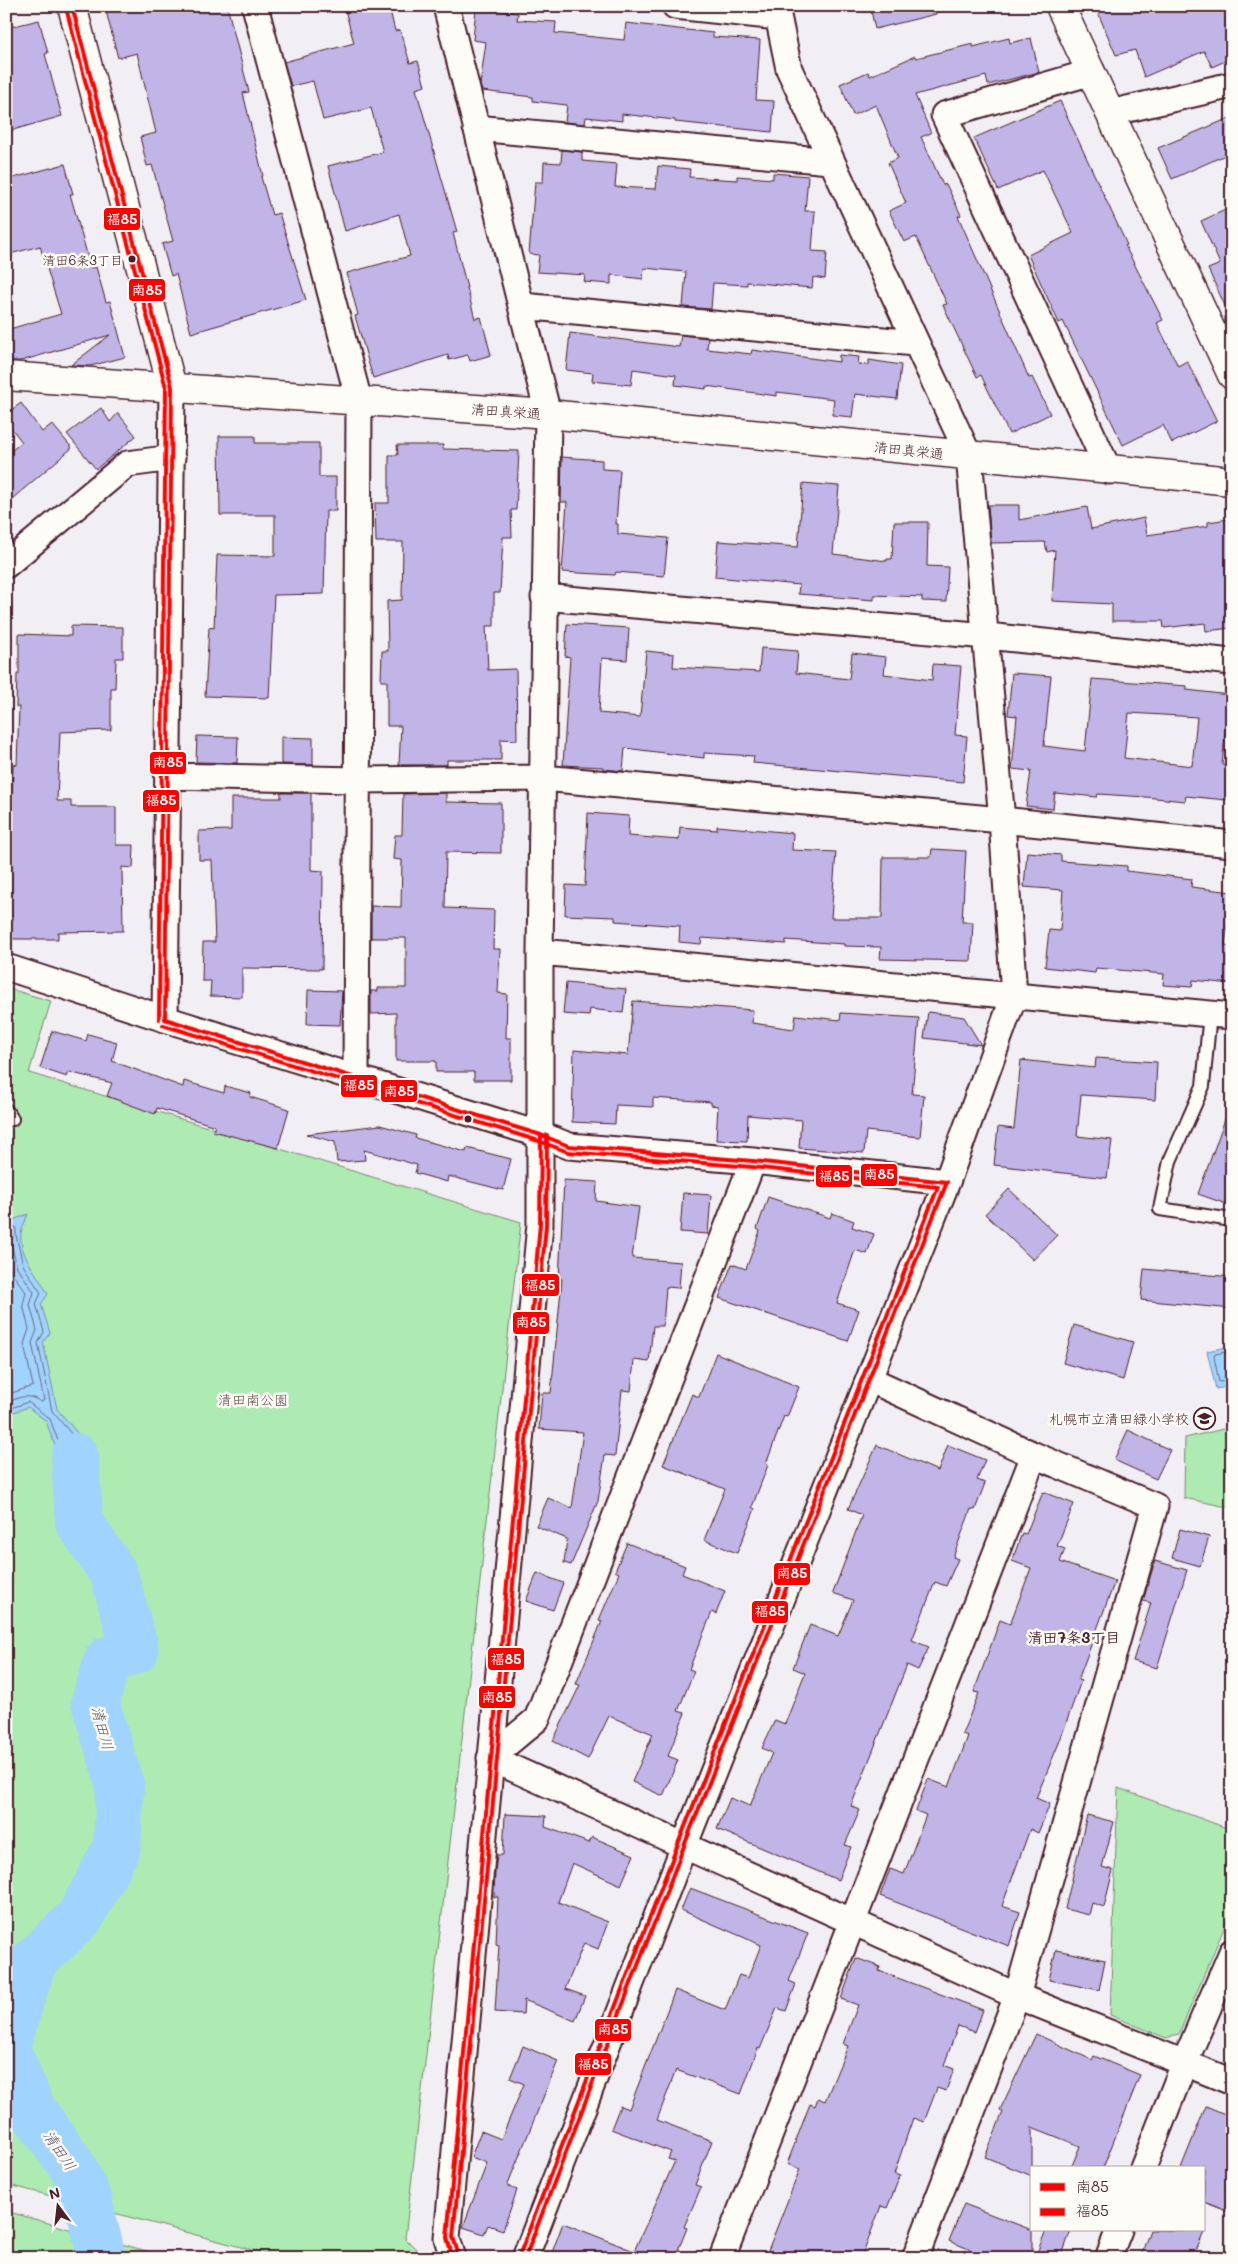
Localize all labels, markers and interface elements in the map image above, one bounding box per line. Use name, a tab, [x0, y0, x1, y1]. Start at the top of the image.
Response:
line badge: 福85	[103, 207, 141, 231]
text: 福85	[107, 209, 137, 228]
place label: 清田6条3丁目	[43, 251, 123, 268]
marker: 清田6条3丁目	[127, 254, 137, 264]
line badge: 南85	[128, 278, 166, 302]
text: 南85	[132, 280, 162, 299]
street label: 清田真栄通	[470, 399, 542, 423]
street label: 清田真栄通	[873, 437, 945, 463]
line badge: 南85	[149, 751, 187, 775]
text: 南85	[153, 752, 183, 771]
line badge: 福85	[142, 789, 180, 813]
text: 福85	[146, 790, 176, 809]
line badge: 福85	[340, 1074, 378, 1098]
text: 福85	[344, 1075, 374, 1094]
line badge: 南85	[380, 1079, 418, 1103]
text: 南85	[384, 1081, 414, 1100]
unlabelled marker	[463, 1114, 473, 1124]
line badge: 南85	[860, 1163, 898, 1187]
line badge: 福85	[815, 1164, 853, 1188]
text: 南85	[864, 1164, 894, 1183]
text: 福85	[819, 1166, 849, 1185]
line badge: 福85	[521, 1273, 560, 1297]
text: 福85	[525, 1275, 555, 1294]
line badge: 南85	[512, 1311, 550, 1335]
text: 南85	[516, 1312, 546, 1331]
park label: 清田南公園	[218, 1390, 288, 1409]
school or university icon: 札幌市立清田緑小学校	[1193, 1406, 1217, 1430]
place label: 札幌市立清田緑小学校	[1049, 1409, 1189, 1428]
line badge: 南85	[773, 1562, 811, 1586]
text: 南85	[777, 1563, 807, 1582]
line badge: 福85	[751, 1600, 789, 1624]
text: 福85	[755, 1601, 785, 1620]
district label: 清田7条3丁目	[1028, 1627, 1120, 1647]
line badge: 福85	[487, 1647, 525, 1671]
text: 福85	[491, 1649, 521, 1668]
line badge: 南85	[478, 1685, 516, 1709]
text: 南85	[482, 1687, 512, 1706]
water label: 清田川	[88, 1704, 118, 1752]
line badge: 南85	[594, 2018, 632, 2042]
text: 南85	[598, 2019, 628, 2038]
line badge: 福85	[574, 2052, 612, 2076]
text: 福85	[578, 2054, 608, 2073]
water label: 清田川	[39, 2126, 81, 2174]
legend	[1030, 2166, 1206, 2232]
text: 南85	[1076, 2176, 1109, 2196]
north arrow	[32, 2182, 82, 2232]
text: N	[47, 2182, 62, 2204]
text: 福85	[1076, 2200, 1109, 2220]

